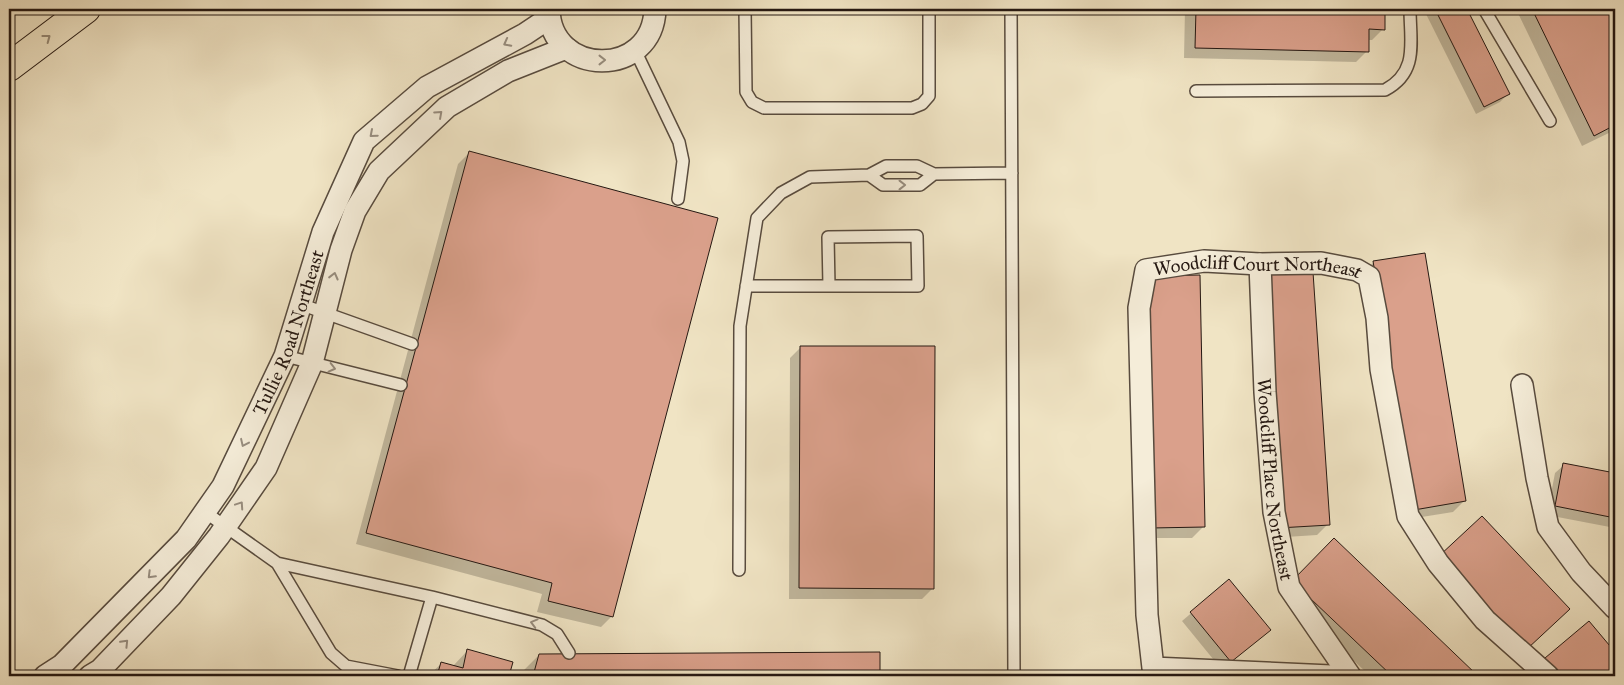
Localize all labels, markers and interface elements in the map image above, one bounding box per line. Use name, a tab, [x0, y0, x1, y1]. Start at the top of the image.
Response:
one-way arrow	[42, 34, 51, 44]
one-way arrow	[504, 37, 513, 47]
one-way arrow	[599, 55, 607, 65]
one-way arrow	[434, 111, 443, 120]
one-way arrow	[370, 128, 379, 137]
one-way arrow	[898, 180, 906, 190]
street label: Tullie Road Northeast	[248, 247, 329, 419]
street label: Woodcliff Court Northeast	[1152, 250, 1367, 283]
one-way arrow	[329, 272, 339, 280]
one-way arrow	[328, 362, 337, 373]
street label: Woodcliff Place Northeast	[1252, 378, 1298, 583]
one-way arrow	[239, 438, 250, 447]
one-way arrow	[234, 502, 243, 511]
one-way arrow	[148, 569, 157, 578]
one-way arrow	[529, 618, 538, 629]
one-way arrow	[119, 640, 128, 649]

